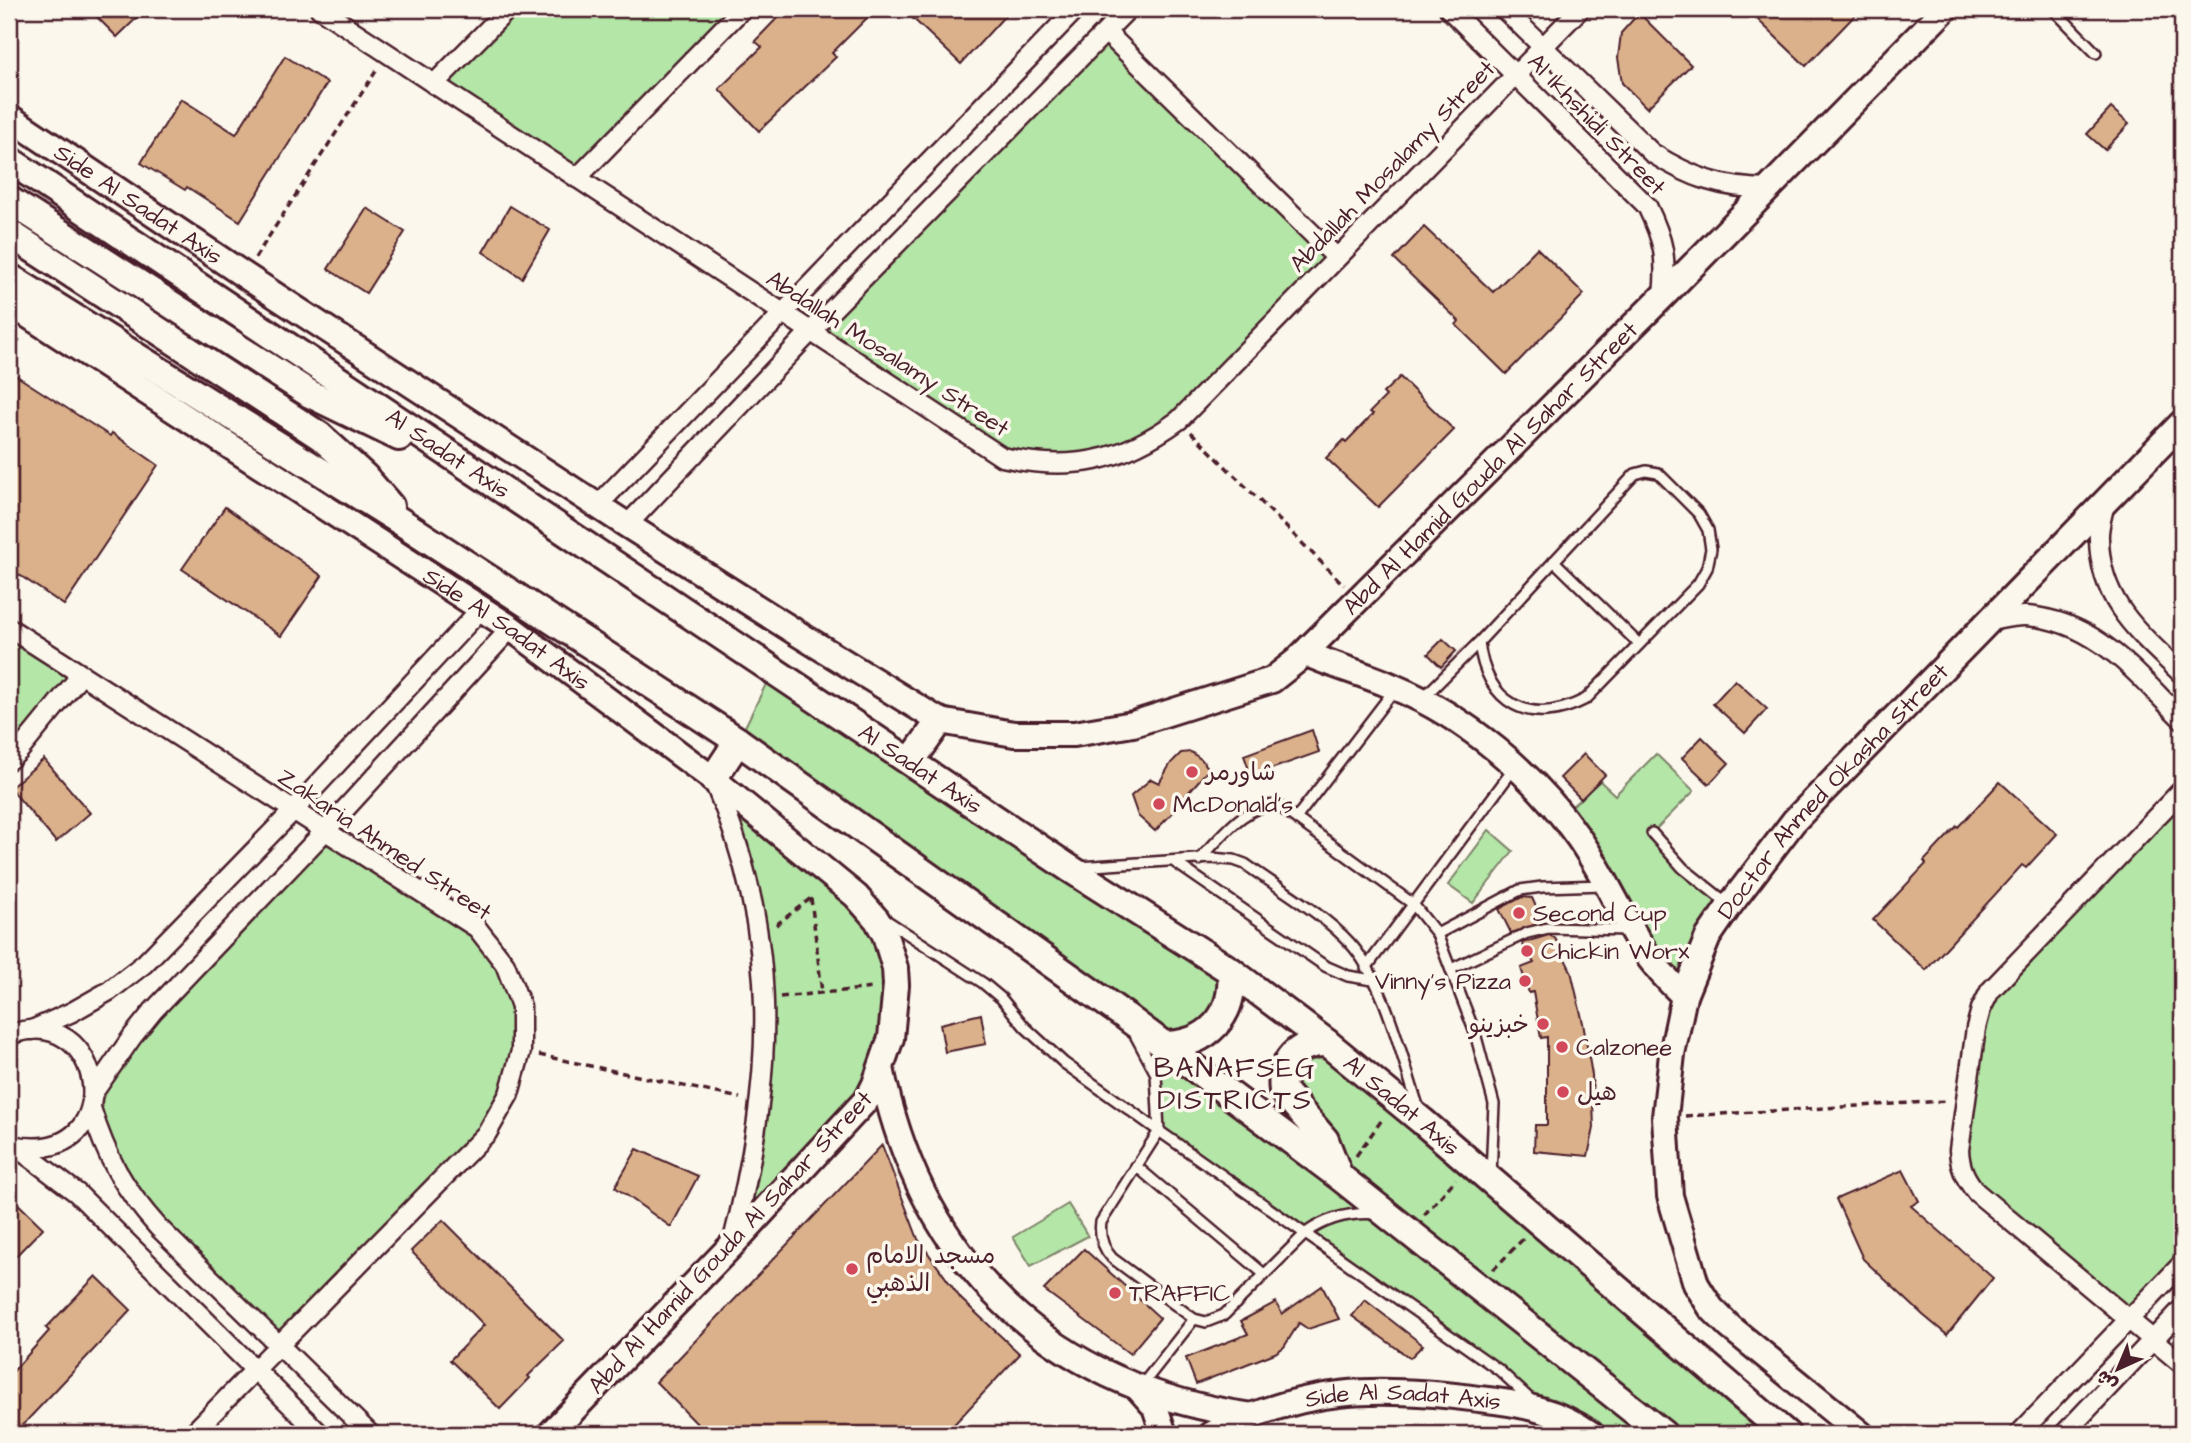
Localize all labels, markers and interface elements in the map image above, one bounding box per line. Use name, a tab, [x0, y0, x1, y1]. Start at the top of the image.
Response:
street label: Al Ikhshidi Street	[1519, 46, 1673, 204]
street label: Abdallah Mosalamy Street	[1282, 53, 1504, 281]
street label: Side Al Sadat Axis	[47, 136, 229, 274]
street label: Abdallah Mosalamy Street	[759, 262, 1016, 446]
street label: Abd Al Hamid Gouda Al Sahar Street	[1335, 314, 1646, 623]
street label: Al Sadat Axis	[379, 400, 516, 508]
street label: Side Al Sadat Axis	[416, 560, 597, 699]
street label: Doctor Ahmed Okasha Street	[1709, 656, 1957, 926]
street label: Al Sadat Axis	[851, 716, 989, 823]
place label: شاورمر	[1204, 756, 1276, 790]
street label: Zakaria Ahmed Street	[271, 760, 498, 929]
marker: شاورمر	[1184, 764, 1200, 780]
place label: McDonald's	[1173, 788, 1293, 822]
marker: McDonald's	[1151, 796, 1167, 812]
place label: Second Cup	[1533, 897, 1667, 931]
marker: Second Cup	[1511, 905, 1527, 921]
place label: Chickin Worx	[1541, 935, 1690, 969]
marker: Chickin Worx	[1519, 943, 1535, 959]
place label: Vinny's Pizza	[1375, 965, 1511, 1000]
marker: Vinny's Pizza	[1517, 973, 1533, 989]
place label: خبزينو	[1468, 1008, 1529, 1042]
marker: خبزينو	[1535, 1016, 1551, 1032]
place label: Calzonee	[1576, 1031, 1672, 1065]
marker: Calzonee	[1554, 1039, 1570, 1055]
street label: Al Sadat Axis	[1336, 1047, 1467, 1164]
district label: BANAFSEG DISTRICTS	[1154, 1049, 1316, 1120]
place label: هيل	[1577, 1076, 1617, 1110]
street label: Abd Al Hamid Gouda Al Sahar Street	[580, 1083, 881, 1402]
marker: هيل	[1555, 1084, 1571, 1100]
place label: مسجد الامام الذهبي	[866, 1239, 995, 1304]
marker: مسجد الامام الذهبي	[844, 1261, 860, 1277]
place label: TRAFFIC	[1129, 1277, 1230, 1311]
marker: TRAFFIC	[1107, 1285, 1123, 1301]
north arrow	[2082, 1334, 2152, 1404]
text: ش	[2090, 1363, 2124, 1397]
street label: Side Al Sadat Axis	[1302, 1376, 1503, 1419]

